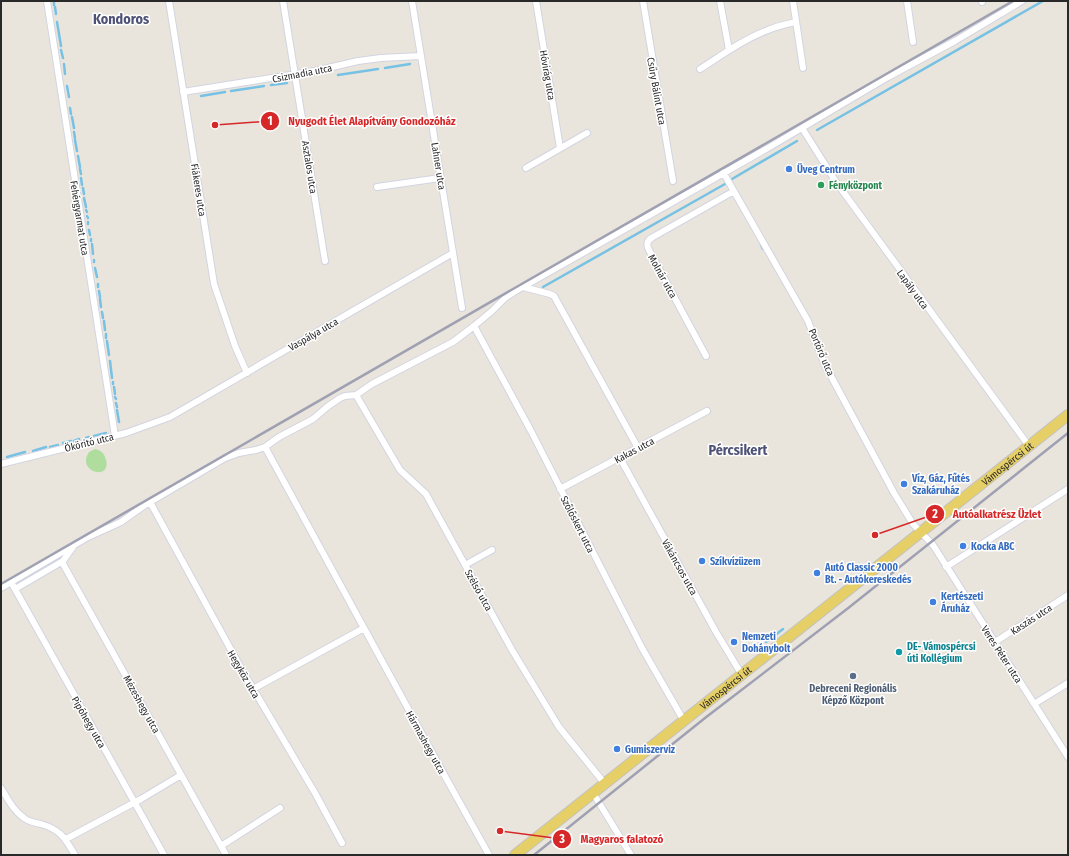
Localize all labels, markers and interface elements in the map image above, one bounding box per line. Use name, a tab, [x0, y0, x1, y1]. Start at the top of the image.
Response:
district label: Kondoros	[93, 11, 149, 28]
street label: Hóvirág utca	[537, 49, 557, 101]
street label: Csűry Bálint utca	[644, 56, 669, 126]
street label: Csizmadia utca	[271, 62, 333, 86]
callout: Nyugodt Élet Alapítvány Gondozóház	[260, 110, 464, 133]
text: 1	[267, 114, 273, 128]
text: Nyugodt Élet Alapítvány Gondozóház	[288, 114, 456, 128]
street label: Asztalos utca	[299, 140, 319, 195]
street label: Lahner utca	[428, 142, 448, 191]
street label: Fiákeres utca	[188, 163, 208, 217]
place label: Üveg Centrum	[797, 163, 855, 176]
marker: Üveg Centrum	[784, 164, 794, 174]
place label: Fényközpont	[829, 179, 882, 192]
street label: Fehérgyarmat utca	[67, 180, 91, 257]
marker: Fényközpont	[816, 180, 826, 190]
street label: Molnár utca	[645, 252, 679, 301]
street label: Lapály utca	[894, 267, 931, 312]
street label: Vaspálya utca	[287, 316, 341, 354]
street label: Portörő utca	[806, 326, 837, 378]
street label: Ököritó utca	[63, 430, 115, 455]
street label: Kakas utca	[612, 435, 657, 466]
street label: Vámospércsi út	[980, 440, 1037, 488]
district label: Pércsikert	[709, 442, 769, 459]
place label: Víz, Gáz, Fűtés Szakáruház	[911, 472, 971, 497]
marker: Víz, Gáz, Fűtés Szakáruház	[899, 479, 909, 489]
street label: Szőlőskert utca	[558, 494, 598, 555]
callout: Autóalkatrész Üzlet	[925, 503, 1050, 526]
text: 2	[931, 507, 938, 521]
text: Autóalkatrész Üzlet	[952, 508, 1041, 521]
street label: Vákáncsos utca	[659, 537, 699, 598]
marker: Kocka ABC	[958, 541, 968, 551]
place label: Kocka ABC	[971, 541, 1015, 553]
place label: Szíkvízüzem	[710, 555, 761, 568]
marker: Szíkvízüzem	[697, 556, 707, 566]
place label: Autó Classic 2000 Bt. - Autókereskedés	[824, 561, 912, 586]
street label: Szélső utca	[462, 567, 495, 613]
marker: Autó Classic 2000 Bt. - Autókereskedés	[812, 568, 822, 578]
place label: Kertészeti Áruház	[940, 590, 984, 615]
marker: Kertészeti Áruház	[928, 597, 938, 607]
street label: Kaszás utca	[1009, 602, 1055, 638]
street label: Veres Péter utca	[978, 624, 1024, 685]
place label: Nemzeti Dohánybolt	[742, 631, 791, 655]
marker: Nemzeti Dohánybolt	[729, 637, 739, 647]
place label: DE- Vámospércsi úti Kollégium	[907, 640, 976, 665]
marker: DE- Vámospércsi úti Kollégium	[894, 647, 904, 657]
street label: Hegyköz utca	[225, 648, 262, 701]
street label: Vámospércsi út	[698, 664, 755, 712]
marker: Debreceni Regionális Képző Központ	[848, 671, 858, 681]
street label: Mézeshegy utca	[120, 673, 162, 736]
place label: Debreceni Regionális Képző Központ	[809, 682, 897, 707]
street label: Pipóhegy utca	[69, 695, 108, 750]
street label: Hármashegy utca	[403, 709, 447, 776]
marker: Gumiszerviz	[612, 744, 622, 754]
place label: Gumiszerviz	[625, 744, 676, 756]
callout: Magyaros falatozó	[552, 828, 671, 851]
text: 3	[558, 832, 565, 846]
text: Magyaros falatozó	[581, 833, 664, 846]

